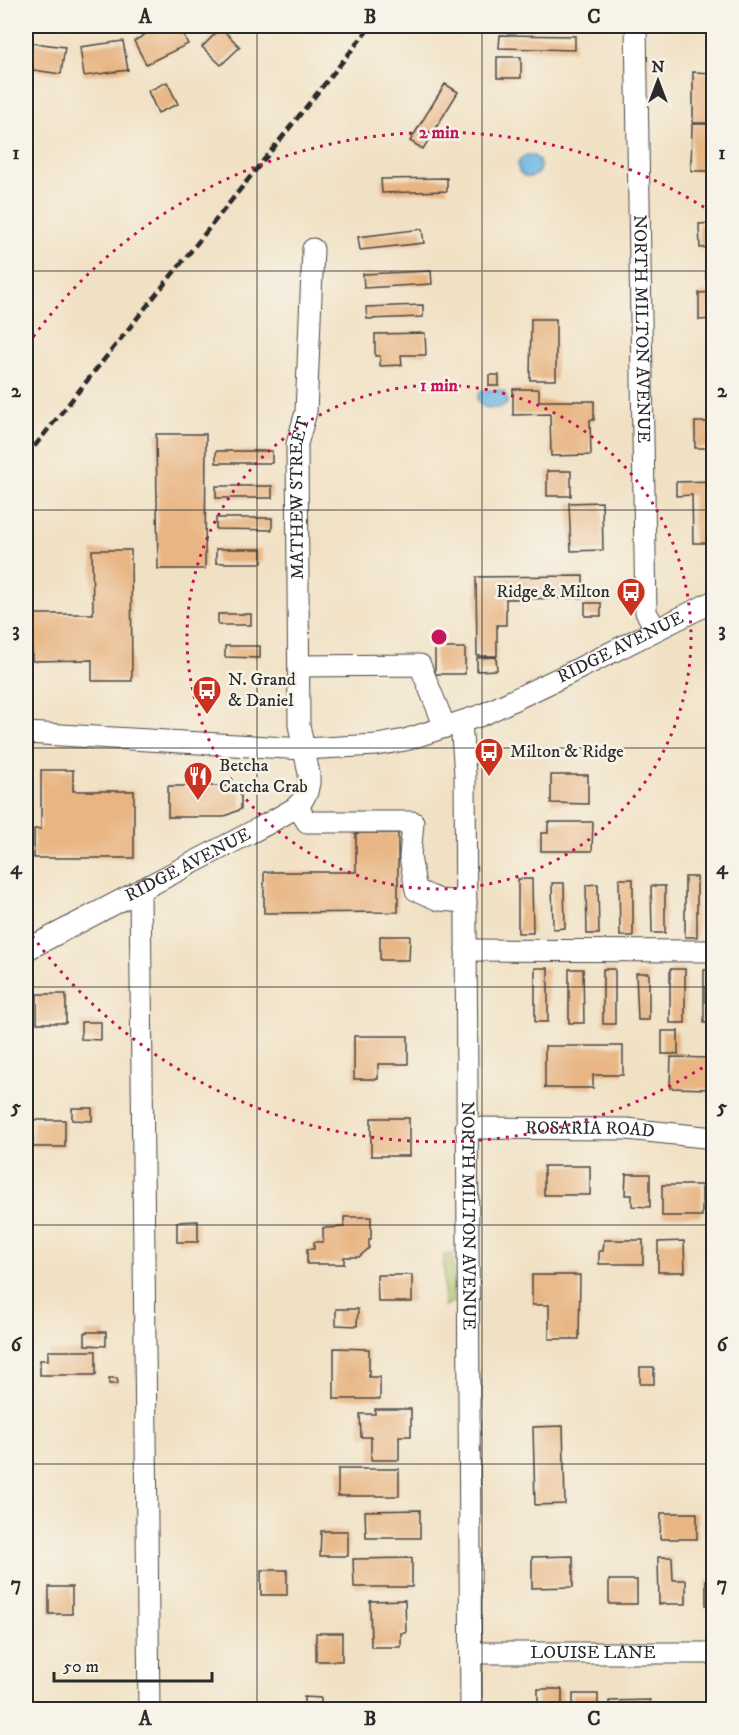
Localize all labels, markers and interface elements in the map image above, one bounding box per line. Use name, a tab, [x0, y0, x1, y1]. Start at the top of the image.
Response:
text: A	[138, 5, 153, 30]
text: B	[364, 5, 376, 30]
text: C	[587, 5, 601, 30]
north arrow	[628, 51, 688, 111]
text: N	[651, 57, 665, 77]
text: 2 min	[419, 122, 460, 144]
text: 1	[12, 141, 20, 166]
text: 1	[718, 141, 726, 166]
street label: NORTH MILTON AVENUE	[628, 214, 654, 444]
text: 1 min	[420, 375, 459, 397]
text: 2	[11, 379, 22, 404]
text: 2	[717, 379, 728, 404]
street label: MATHEW STREET	[286, 414, 315, 579]
bus stop icon: Ridge & Milton	[615, 576, 647, 618]
place label: Ridge & Milton	[496, 581, 611, 603]
street label: RIDGE AVENUE	[554, 607, 688, 688]
text: 3	[12, 618, 20, 643]
text: 3	[718, 618, 726, 643]
centre of rings	[429, 627, 449, 647]
place label: N. Grand & Daniel	[228, 669, 296, 712]
bus stop icon: N. Grand & Daniel	[191, 674, 223, 716]
bus stop icon: Milton & Ridge	[473, 736, 505, 778]
place label: Milton & Ridge	[510, 741, 624, 763]
place label: Betcha Catcha Crab	[219, 755, 308, 798]
restaurant icon: Betcha Catcha Crab	[182, 760, 214, 802]
street label: RIDGE AVENUE	[122, 823, 255, 907]
text: 4	[10, 856, 23, 881]
text: 4	[716, 856, 729, 881]
text: 5	[10, 1095, 21, 1120]
text: 5	[716, 1095, 727, 1120]
street label: NORTH MILTON AVENUE	[456, 1101, 480, 1331]
street label: ROSARIA ROAD	[525, 1117, 656, 1143]
text: 6	[11, 1333, 23, 1358]
text: 6	[717, 1333, 729, 1358]
text: 7	[11, 1572, 21, 1597]
text: 7	[717, 1572, 727, 1597]
street label: LOUISE LANE	[530, 1642, 656, 1664]
scale bar	[54, 1645, 212, 1683]
text: 50 m	[63, 1656, 99, 1678]
text: A	[138, 1707, 153, 1732]
text: B	[364, 1707, 376, 1732]
text: C	[587, 1707, 601, 1732]

